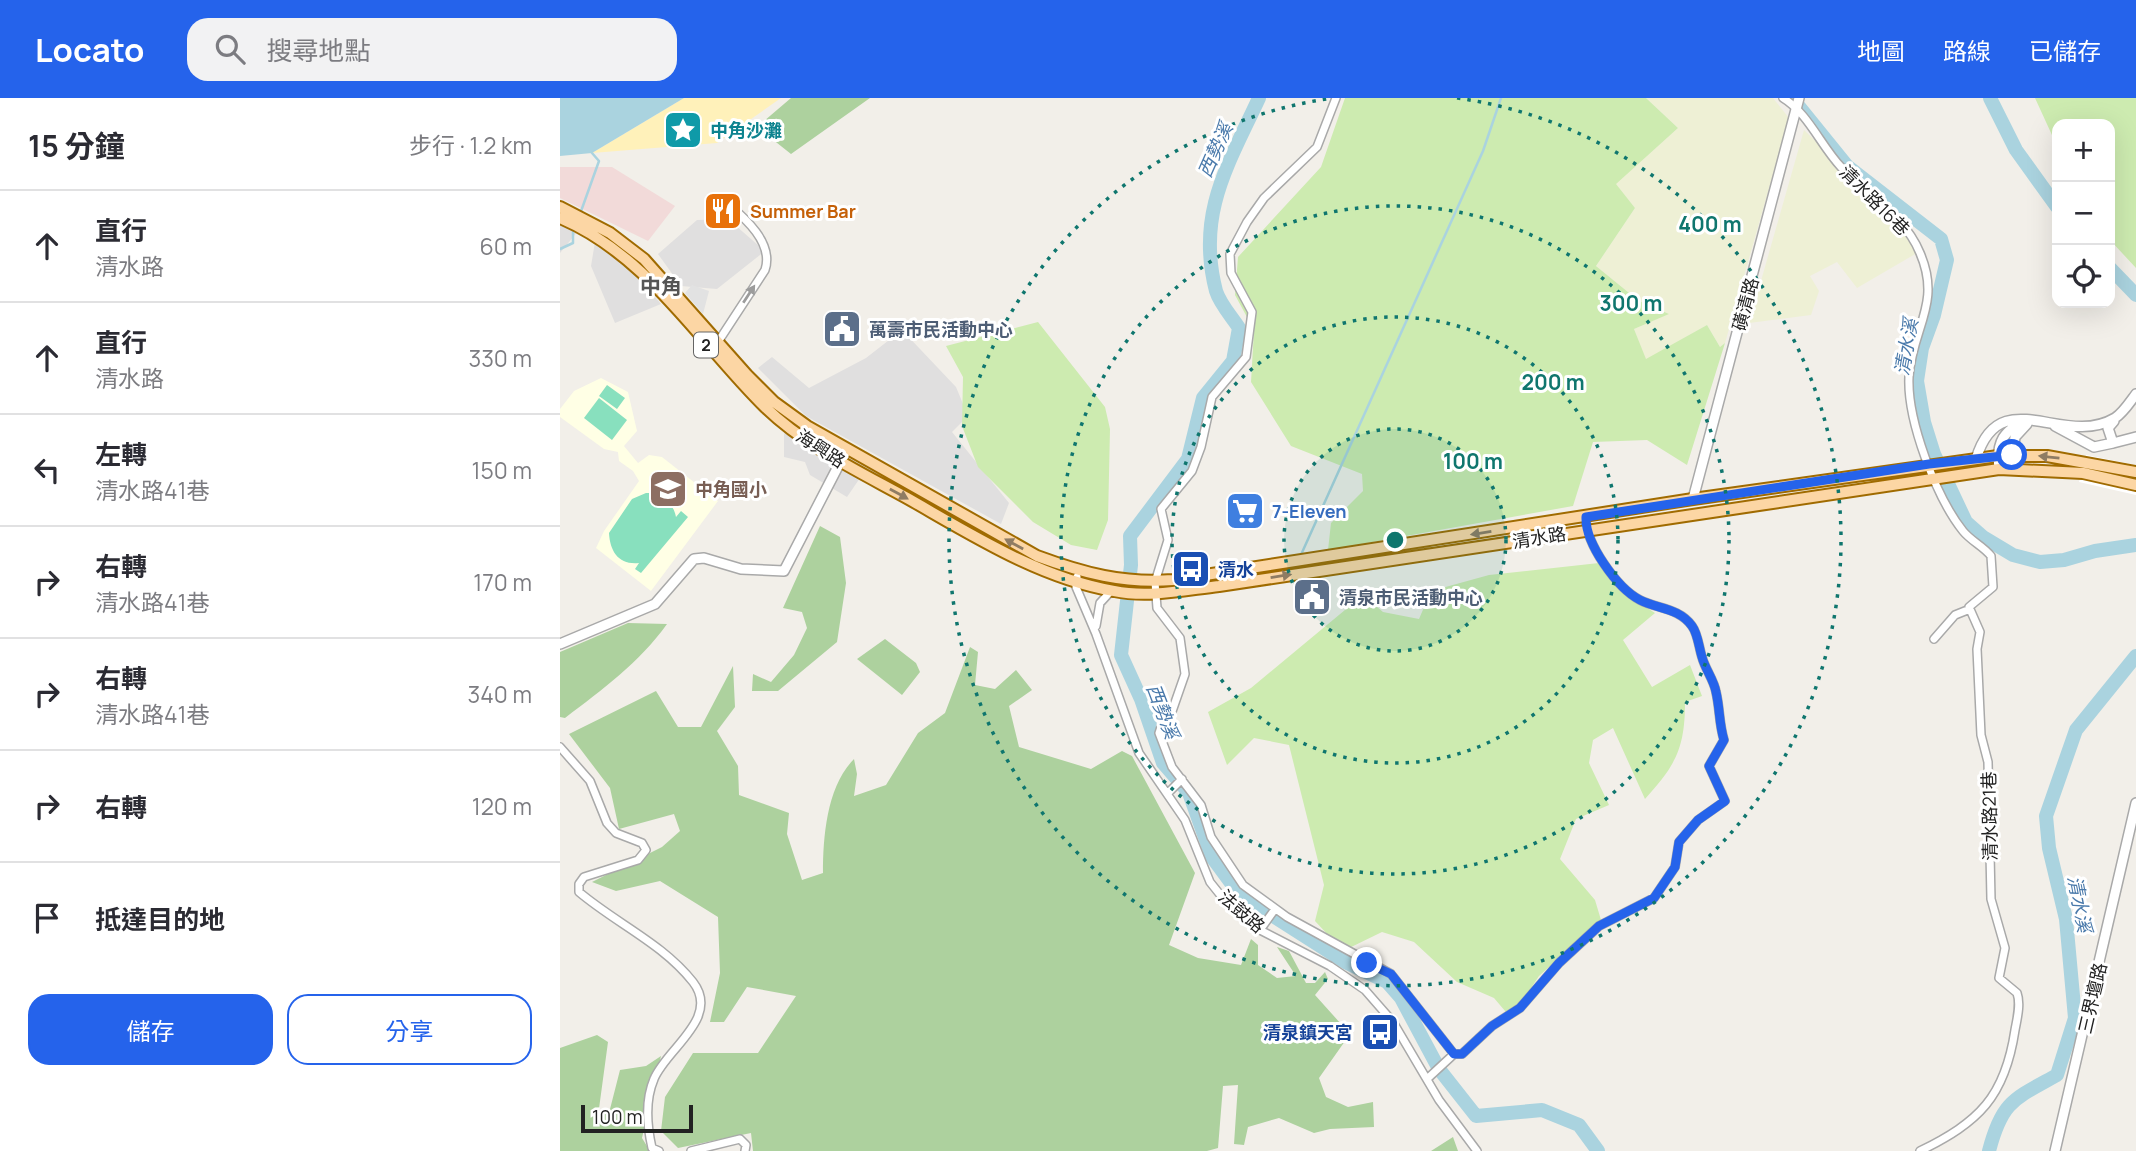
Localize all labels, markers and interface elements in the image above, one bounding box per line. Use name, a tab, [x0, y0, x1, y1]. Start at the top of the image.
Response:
search box	[187, 18, 677, 81]
text: Locato	[35, 27, 145, 72]
icon: search	[211, 30, 249, 68]
text: 搜尋地點	[267, 32, 371, 68]
text: 地圖	[1857, 34, 1905, 67]
text: 路線	[1943, 34, 1991, 67]
text: 已儲存	[2029, 34, 2101, 67]
place icon: 中角沙灘	[662, 109, 704, 151]
water label: 西勢溪	[1192, 116, 1240, 181]
place label: 中角沙灘	[710, 118, 782, 142]
map controls	[2052, 119, 2115, 308]
button: +	[2052, 119, 2115, 182]
text: 15 分鐘	[28, 125, 125, 166]
text: 步行 · 1.2 km	[409, 129, 532, 161]
street label: 清水路16巷	[1835, 160, 1915, 240]
button: −	[2052, 182, 2115, 245]
restaurant icon: Summer Bar	[702, 190, 744, 232]
place label: Summer Bar	[750, 199, 856, 223]
text: 400 m	[1678, 210, 1742, 238]
text: 直行	[95, 212, 147, 248]
icon: ahead	[28, 227, 66, 265]
text: 60 m	[480, 230, 532, 262]
button: locate	[2052, 245, 2115, 308]
text: 清水路	[95, 250, 164, 282]
district label: 中角	[640, 272, 682, 300]
street label: 磺清路	[1726, 275, 1764, 333]
one-way arrow	[743, 284, 756, 304]
text: 300 m	[1600, 289, 1662, 317]
public building icon: 萬壽市民活動中心	[821, 308, 863, 350]
water label: 清水溪	[1888, 314, 1924, 377]
place label: 萬壽市民活動中心	[869, 317, 1013, 341]
text: 直行	[95, 324, 147, 360]
road number: 2	[694, 332, 718, 358]
icon: ahead	[28, 339, 66, 377]
text: 330 m	[468, 342, 532, 374]
text: 清水路	[95, 362, 164, 394]
text: 200 m	[1521, 368, 1585, 396]
street label: 海興路	[792, 423, 850, 473]
text: 左轉	[95, 436, 147, 472]
route start	[1996, 439, 2027, 470]
text: 100 m	[1443, 447, 1503, 475]
icon: left	[28, 451, 66, 489]
one-way arrow	[2038, 451, 2060, 462]
text: 150 m	[472, 454, 532, 486]
school or university icon: 中角國小	[647, 468, 689, 510]
text: 清水路41巷	[95, 474, 210, 506]
place label: 中角國小	[695, 477, 767, 501]
one-way arrow	[889, 488, 908, 500]
supermarket icon: 7-Eleven	[1224, 490, 1266, 532]
place label: 7-Eleven	[1272, 499, 1347, 523]
street label: 清水路	[1510, 521, 1568, 553]
centre of rings	[1383, 528, 1407, 552]
one-way arrow	[1470, 528, 1492, 539]
one-way arrow	[1003, 538, 1023, 550]
text: 右轉	[95, 548, 147, 584]
bus stop icon: 清水	[1170, 548, 1212, 590]
place label: 清水	[1218, 557, 1254, 581]
icon: right	[28, 563, 66, 601]
text: 170 m	[473, 566, 532, 598]
one-way arrow	[1270, 570, 1292, 581]
public building icon: 清泉市民活動中心	[1291, 576, 1333, 618]
place label: 清泉市民活動中心	[1339, 585, 1483, 609]
text: 清水路41巷	[95, 586, 210, 618]
text: 右轉	[95, 660, 147, 696]
icon: right	[28, 675, 66, 713]
text: 340 m	[468, 678, 532, 710]
water label: 西勢溪	[1141, 680, 1186, 745]
text: 清水路41巷	[95, 698, 210, 730]
street label: 清水路21巷	[1976, 771, 2002, 861]
icon: right	[28, 787, 66, 825]
text: 右轉	[95, 789, 147, 825]
text: 120 m	[472, 790, 532, 822]
water label: 清水溪	[2062, 874, 2099, 937]
street label: 法鼓路	[1214, 884, 1270, 938]
icon: arrive	[28, 899, 66, 937]
text: 抵達目的地	[95, 901, 225, 937]
route end	[1351, 947, 1382, 978]
street label: 三界壇路	[2072, 960, 2112, 1036]
button: 儲存	[28, 994, 273, 1065]
button: 分享	[287, 994, 532, 1065]
bus stop icon: 清泉鎮天宮	[1359, 1011, 1401, 1053]
place label: 清泉鎮天宮	[1263, 1020, 1353, 1044]
scale bar	[581, 1102, 693, 1134]
text: 100 m	[592, 1104, 643, 1130]

